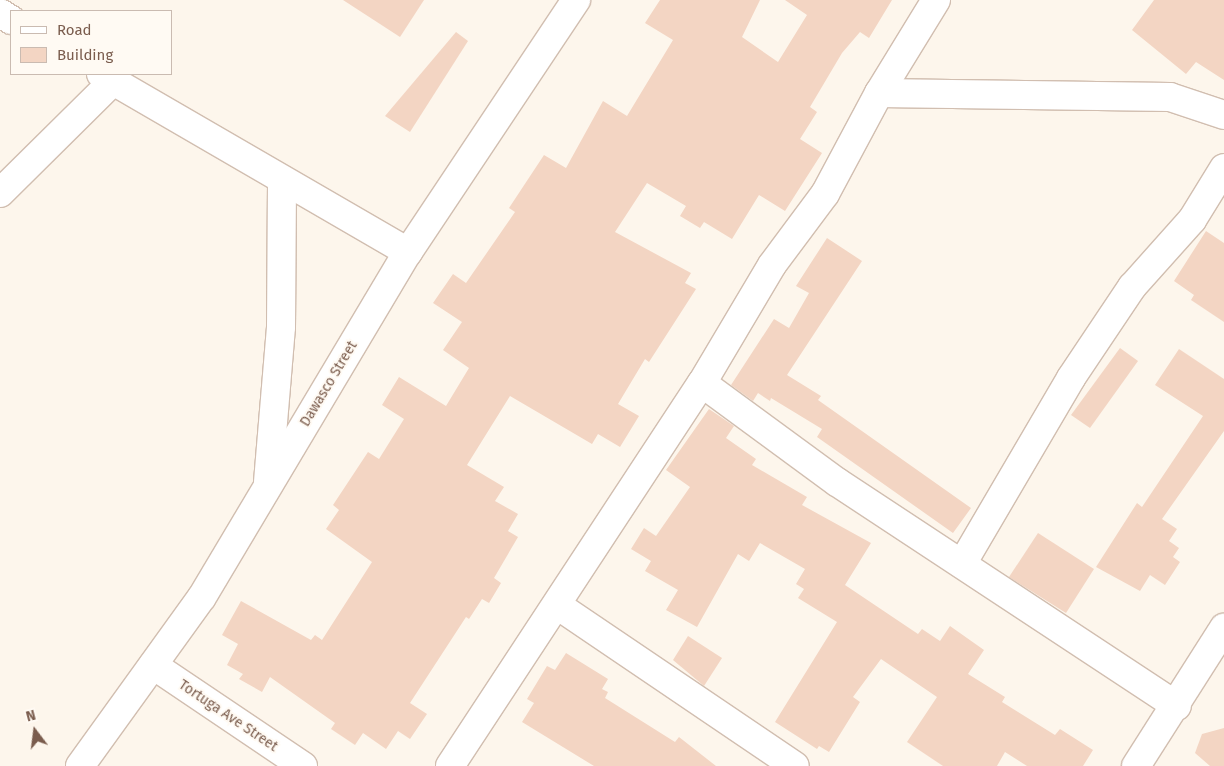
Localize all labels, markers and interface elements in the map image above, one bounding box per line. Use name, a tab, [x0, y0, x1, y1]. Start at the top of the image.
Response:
legend	[10, 10, 172, 75]
text: Road	[57, 21, 92, 39]
text: Building	[57, 46, 113, 64]
street label: Dawasco Street	[297, 338, 361, 430]
street label: Tortuga Ave Street	[175, 677, 281, 755]
north arrow	[10, 706, 60, 756]
text: N	[24, 707, 38, 725]

